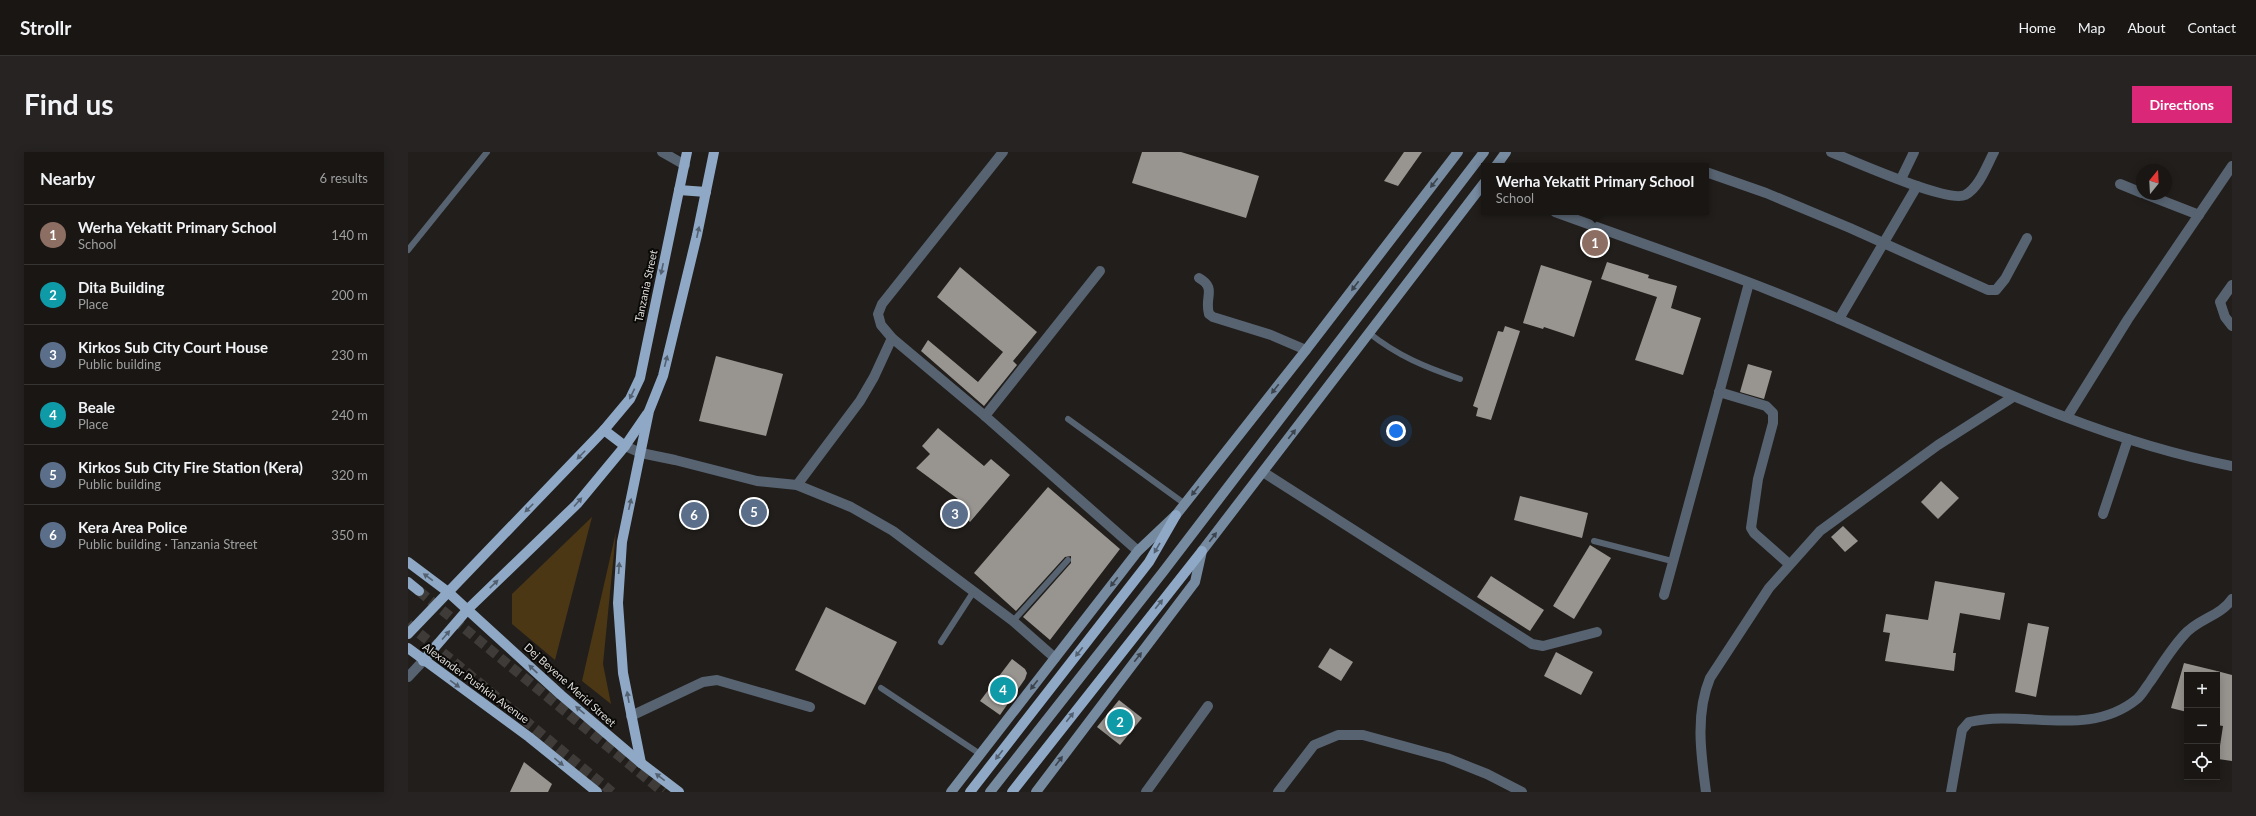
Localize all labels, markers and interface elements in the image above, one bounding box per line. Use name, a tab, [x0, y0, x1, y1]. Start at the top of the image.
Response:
text: Strollr	[20, 16, 71, 39]
text: Home	[2018, 19, 2056, 36]
text: Map	[2078, 19, 2105, 36]
text: About	[2127, 19, 2165, 36]
text: Contact	[2187, 19, 2236, 36]
button: Directions	[2132, 86, 2232, 123]
text: Find us	[24, 87, 114, 121]
popup	[1481, 163, 1709, 215]
north arrow	[2136, 164, 2172, 200]
text: Nearby	[40, 168, 95, 189]
text: 6 results	[320, 170, 368, 186]
text: Werha Yekatit Primary School	[1496, 172, 1694, 190]
one-way arrow	[1429, 177, 1438, 188]
text: School	[1496, 190, 1534, 206]
text: Werha Yekatit Primary School	[78, 218, 276, 236]
one-way arrow	[695, 226, 701, 238]
text: 1	[49, 227, 57, 243]
text: 140 m	[331, 227, 368, 243]
pin: 1	[1582, 228, 1608, 258]
text: School	[78, 236, 116, 252]
street label: Tanzania Street	[632, 249, 660, 323]
one-way arrow	[659, 262, 665, 275]
text: Dita Building	[78, 278, 164, 296]
one-way arrow	[1350, 280, 1359, 291]
text: 2	[49, 287, 57, 303]
text: 200 m	[331, 287, 368, 303]
text: Place	[78, 296, 108, 312]
text: Kirkos Sub City Court House	[78, 338, 268, 356]
text: 3	[49, 347, 57, 363]
text: 230 m	[331, 347, 368, 363]
one-way arrow	[664, 355, 670, 367]
text: Public building	[78, 356, 161, 372]
one-way arrow	[1271, 383, 1280, 394]
one-way arrow	[629, 389, 635, 400]
text: Beale	[78, 398, 115, 416]
text: 4	[49, 407, 57, 423]
text: 240 m	[331, 407, 368, 423]
text: Place	[78, 416, 108, 432]
your location	[1386, 421, 1406, 441]
one-way arrow	[1287, 429, 1295, 439]
one-way arrow	[576, 450, 585, 460]
text: Kirkos Sub City Fire Station (Kera)	[78, 458, 303, 476]
text: 5	[49, 467, 57, 483]
text: 320 m	[331, 467, 368, 483]
text: Public building	[78, 476, 161, 492]
one-way arrow	[1190, 486, 1199, 497]
one-way arrow	[573, 497, 582, 506]
pin: 5	[741, 497, 767, 527]
one-way arrow	[627, 498, 633, 510]
pin: 3	[942, 499, 968, 529]
pin: 6	[681, 500, 707, 530]
one-way arrow	[524, 503, 534, 512]
text: Kera Area Police	[78, 518, 187, 536]
text: 6	[49, 527, 57, 543]
text: 350 m	[331, 527, 368, 543]
one-way arrow	[1208, 532, 1217, 543]
text: Public building · Tanzania Street	[78, 536, 257, 552]
one-way arrow	[1153, 542, 1160, 554]
one-way arrow	[616, 562, 623, 574]
one-way arrow	[423, 573, 433, 581]
one-way arrow	[1110, 576, 1118, 587]
one-way arrow	[489, 579, 499, 588]
one-way arrow	[1155, 599, 1164, 610]
one-way arrow	[441, 630, 450, 640]
street label: Alexander Pushkin Avenue	[421, 640, 532, 726]
street label: Dej Beyene Merid Street	[522, 640, 619, 729]
one-way arrow	[1075, 647, 1083, 658]
one-way arrow	[1133, 652, 1142, 663]
one-way arrow	[528, 664, 538, 673]
map controls	[2184, 672, 2220, 780]
button: +	[2184, 672, 2220, 708]
pin: 4	[990, 675, 1016, 705]
one-way arrow	[1030, 679, 1039, 690]
one-way arrow	[450, 680, 460, 688]
one-way arrow	[624, 691, 630, 703]
one-way arrow	[574, 706, 585, 715]
pin: 2	[1107, 707, 1133, 737]
button: −	[2184, 708, 2220, 744]
one-way arrow	[1066, 712, 1074, 722]
button: locate	[2184, 744, 2220, 780]
one-way arrow	[995, 750, 1004, 761]
one-way arrow	[1055, 755, 1063, 766]
one-way arrow	[554, 757, 565, 766]
one-way arrow	[655, 773, 666, 782]

